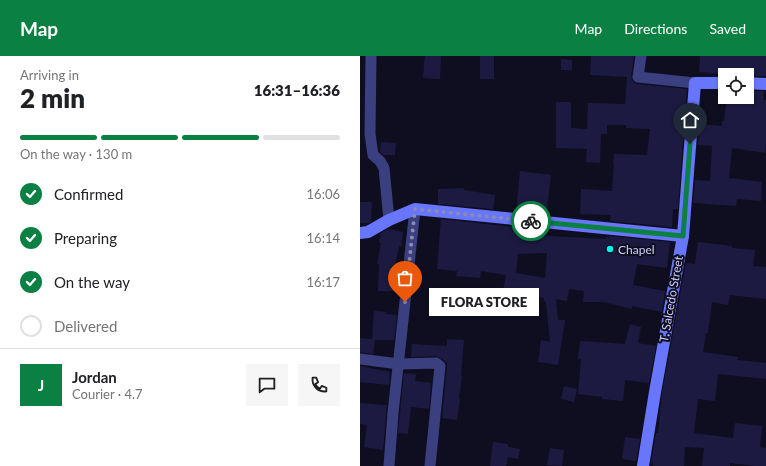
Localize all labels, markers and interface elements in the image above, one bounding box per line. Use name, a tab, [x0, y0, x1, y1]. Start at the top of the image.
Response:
text: Map	[20, 17, 58, 40]
text: Map	[575, 20, 602, 37]
text: Directions	[624, 20, 687, 37]
text: Saved	[709, 20, 746, 37]
text: Arriving in	[20, 67, 79, 83]
map controls	[718, 68, 754, 104]
button: locate	[718, 68, 754, 104]
text: 16:31–16:36	[254, 81, 340, 99]
text: 2 min	[20, 82, 85, 114]
pin	[673, 103, 707, 144]
icon: home	[679, 109, 701, 131]
text: On the way · 130 m	[20, 146, 132, 162]
icon: check	[20, 183, 42, 205]
text: Confirmed	[54, 185, 123, 203]
text: 16:06	[307, 186, 340, 202]
courier	[511, 201, 551, 241]
icon: bike	[520, 210, 542, 232]
icon: check	[20, 227, 42, 249]
text: Preparing	[54, 229, 117, 247]
text: 16:14	[307, 230, 340, 246]
place label: Chapel	[618, 242, 655, 257]
marker: Chapel	[605, 244, 615, 254]
street label: T. Salcedo Street	[656, 254, 686, 343]
pin	[388, 261, 422, 302]
icon: bag	[394, 267, 416, 289]
icon: check	[20, 271, 42, 293]
text: On the way	[54, 273, 130, 291]
text: 16:17	[307, 274, 340, 290]
callout: FLORA STORE	[429, 288, 539, 316]
text: FLORA STORE	[441, 294, 527, 310]
text: Delivered	[54, 317, 117, 335]
button: chat	[246, 364, 288, 406]
button: phone	[298, 364, 340, 406]
text: Jordan	[72, 368, 117, 386]
text: J	[38, 376, 44, 394]
text: Courier · 4.7	[72, 386, 143, 402]

